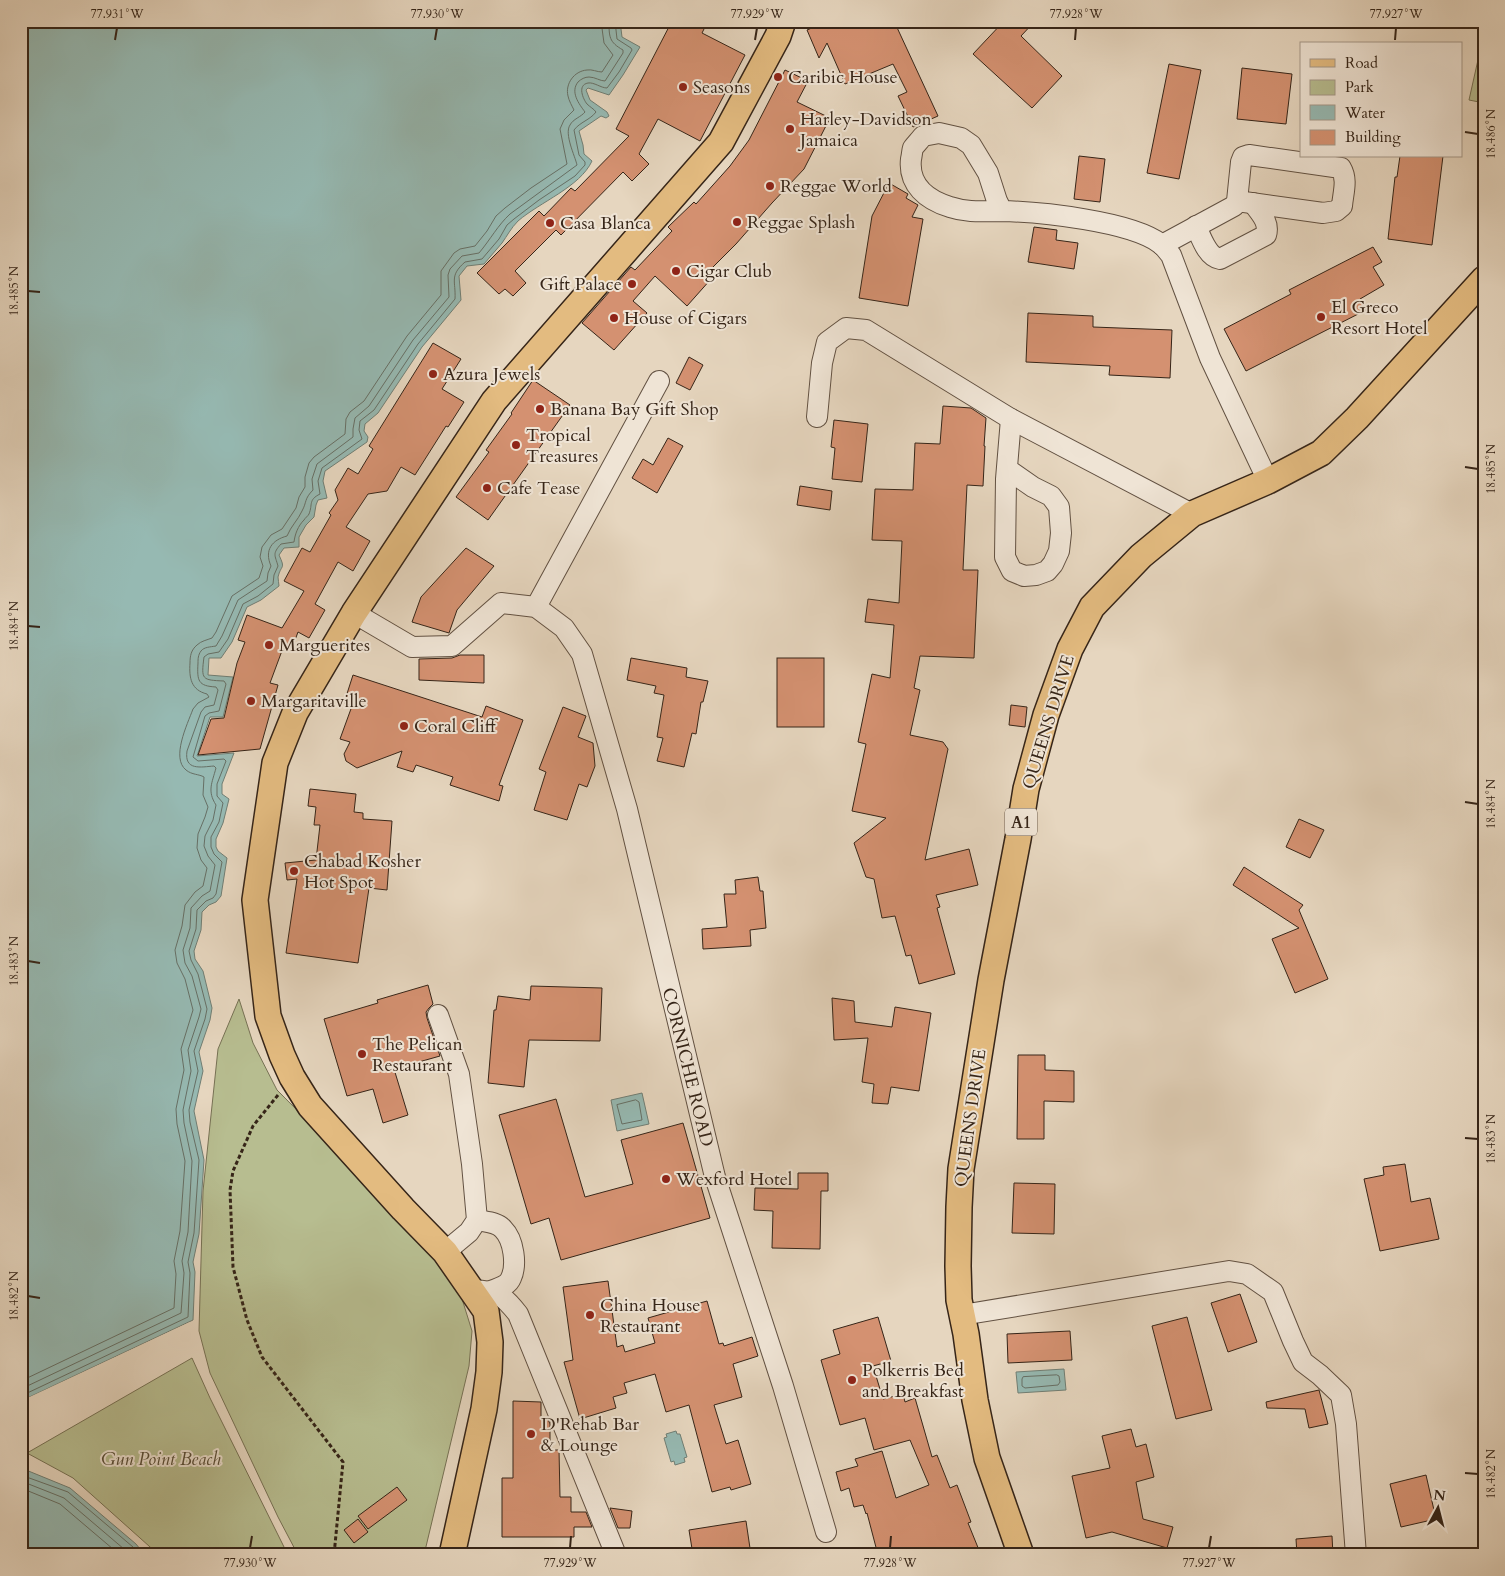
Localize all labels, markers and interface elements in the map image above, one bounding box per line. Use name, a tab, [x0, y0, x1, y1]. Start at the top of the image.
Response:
text: 77.931°W	[90, 6, 144, 22]
text: 77.930°W	[410, 6, 464, 22]
text: 77.929°W	[730, 6, 784, 22]
text: 77.928°W	[1049, 6, 1103, 22]
text: 77.927°W	[1369, 6, 1423, 22]
legend	[1300, 42, 1462, 158]
text: Road	[1345, 53, 1378, 73]
place label: Caribic House	[788, 65, 898, 90]
marker: Caribic House	[772, 71, 784, 83]
place label: Seasons	[693, 75, 750, 100]
text: Park	[1345, 77, 1374, 97]
marker: Seasons	[677, 81, 689, 93]
text: Water	[1344, 103, 1386, 123]
place label: Harley-Davidson Jamaica	[797, 107, 933, 153]
text: 18.486°N	[1483, 108, 1499, 159]
marker: Harley-Davidson Jamaica	[784, 123, 796, 135]
text: Building	[1345, 127, 1401, 147]
place label: Reggae World	[780, 174, 892, 199]
marker: Reggae World	[764, 180, 776, 192]
place label: Reggae Splash	[747, 210, 856, 235]
place label: Casa Blanca	[560, 211, 651, 236]
marker: Reggae Splash	[731, 216, 743, 228]
marker: Casa Blanca	[544, 217, 556, 229]
place label: Cigar Club	[686, 259, 772, 284]
text: 18.485°N	[6, 265, 22, 316]
marker: Cigar Club	[670, 265, 682, 277]
place label: Gift Palace	[540, 272, 622, 297]
marker: Gift Palace	[626, 278, 638, 290]
place label: El Greco Resort Hotel	[1331, 295, 1428, 341]
place label: House of Cigars	[624, 306, 747, 331]
marker: El Greco Resort Hotel	[1315, 311, 1327, 323]
marker: House of Cigars	[608, 312, 620, 324]
place label: Azura Jewels	[443, 362, 540, 387]
marker: Azura Jewels	[427, 368, 439, 380]
place label: Banana Bay Gift Shop	[550, 397, 719, 422]
marker: Banana Bay Gift Shop	[534, 403, 546, 415]
place label: Tropical Treasures	[526, 423, 598, 469]
marker: Tropical Treasures	[510, 439, 522, 451]
text: 18.485°N	[1483, 443, 1499, 494]
place label: Cafe Tease	[497, 476, 580, 501]
marker: Cafe Tease	[481, 482, 493, 494]
text: 18.484°N	[6, 600, 22, 651]
place label: Marguerites	[279, 633, 370, 658]
marker: Marguerites	[263, 639, 275, 651]
street label: QUEENS DRIVE	[1016, 652, 1081, 792]
place label: Margaritaville	[261, 689, 367, 714]
marker: Margaritaville	[245, 695, 257, 707]
place label: Coral Cliff	[414, 714, 499, 739]
marker: Coral Cliff	[398, 720, 410, 732]
text: 18.484°N	[1483, 778, 1499, 829]
road number: A1	[1005, 809, 1037, 836]
place label: Chabad Kosher Hot Spot	[304, 849, 421, 895]
marker: Chabad Kosher Hot Spot	[288, 865, 300, 877]
text: 18.483°N	[6, 935, 22, 986]
street label: CORNICHE ROAD	[656, 985, 719, 1149]
place label: The Pelican Restaurant	[372, 1032, 464, 1078]
street label: QUEENS DRIVE	[948, 1047, 993, 1189]
marker: The Pelican Restaurant	[356, 1048, 368, 1060]
text: 18.483°N	[1483, 1113, 1499, 1164]
place label: Wexford Hotel	[675, 1167, 793, 1192]
marker: Wexford Hotel	[660, 1173, 672, 1185]
text: 18.482°N	[6, 1270, 22, 1321]
place label: China House Restaurant	[600, 1293, 700, 1339]
marker: China House Restaurant	[584, 1309, 596, 1321]
place label: Polkerris Bed and Breakfast	[862, 1358, 964, 1404]
marker: Polkerris Bed and Breakfast	[846, 1374, 858, 1386]
place label: D'Rehab Bar & Lounge	[541, 1412, 640, 1458]
marker: D'Rehab Bar & Lounge	[525, 1428, 537, 1440]
park label: Gun Point Beach	[101, 1447, 221, 1472]
text: 18.482°N	[1483, 1448, 1499, 1499]
north arrow	[1412, 1484, 1462, 1534]
text: N	[1432, 1485, 1447, 1506]
text: 77.930°W	[223, 1555, 277, 1571]
text: 77.929°W	[543, 1555, 597, 1571]
text: 77.928°W	[863, 1555, 917, 1571]
text: 77.927°W	[1182, 1555, 1236, 1571]

